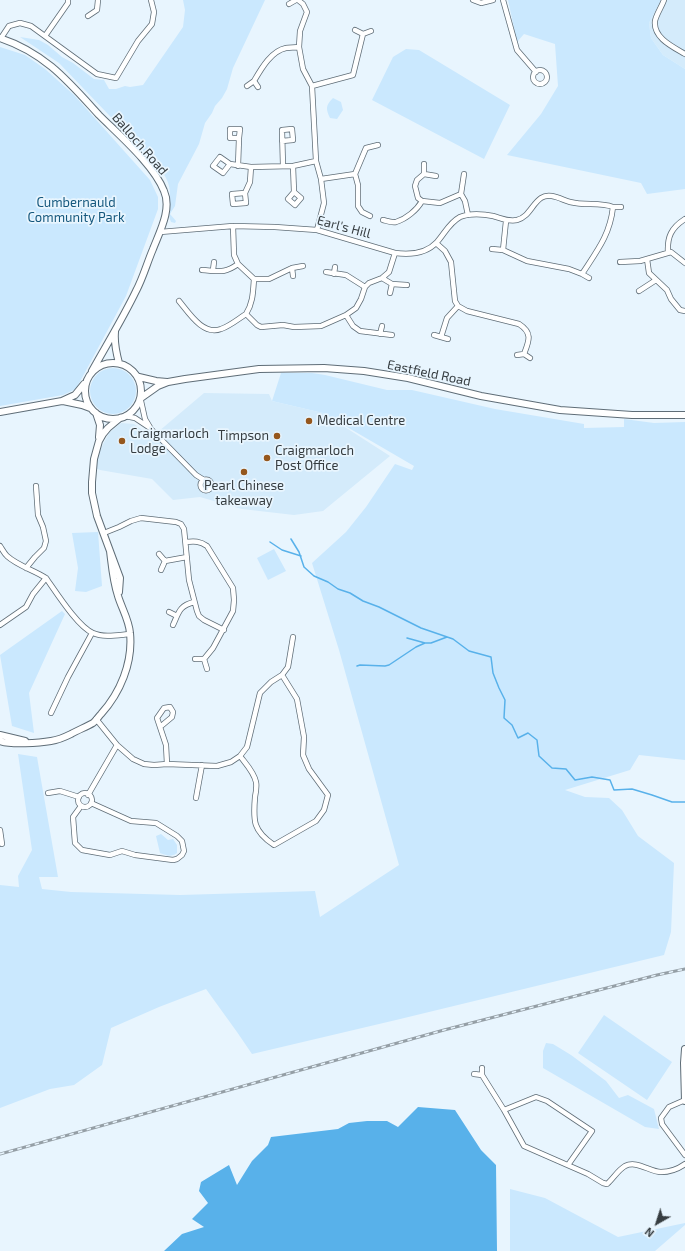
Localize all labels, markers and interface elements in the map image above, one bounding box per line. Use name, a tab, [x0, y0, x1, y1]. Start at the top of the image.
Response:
street label: Balloch Road	[109, 110, 171, 178]
park label: Cumbernauld Community Park	[27, 195, 125, 226]
street label: Earl's Hill	[315, 212, 373, 242]
street label: Eastfield Road	[386, 357, 472, 389]
place label: Medical Centre	[317, 413, 405, 429]
marker: Medical Centre	[304, 416, 314, 426]
place label: Craigmarloch Lodge	[130, 426, 209, 457]
place label: Timpson	[218, 428, 269, 444]
marker: Timpson	[272, 431, 282, 441]
marker: Craigmarloch Lodge	[117, 436, 127, 446]
place label: Craigmarloch Post Office	[275, 443, 354, 474]
marker: Craigmarloch Post Office	[262, 453, 272, 463]
marker: Pearl Chinese takeaway	[239, 467, 249, 477]
place label: Pearl Chinese takeaway	[204, 478, 284, 509]
north arrow	[637, 1203, 677, 1243]
text: N	[642, 1225, 656, 1240]

